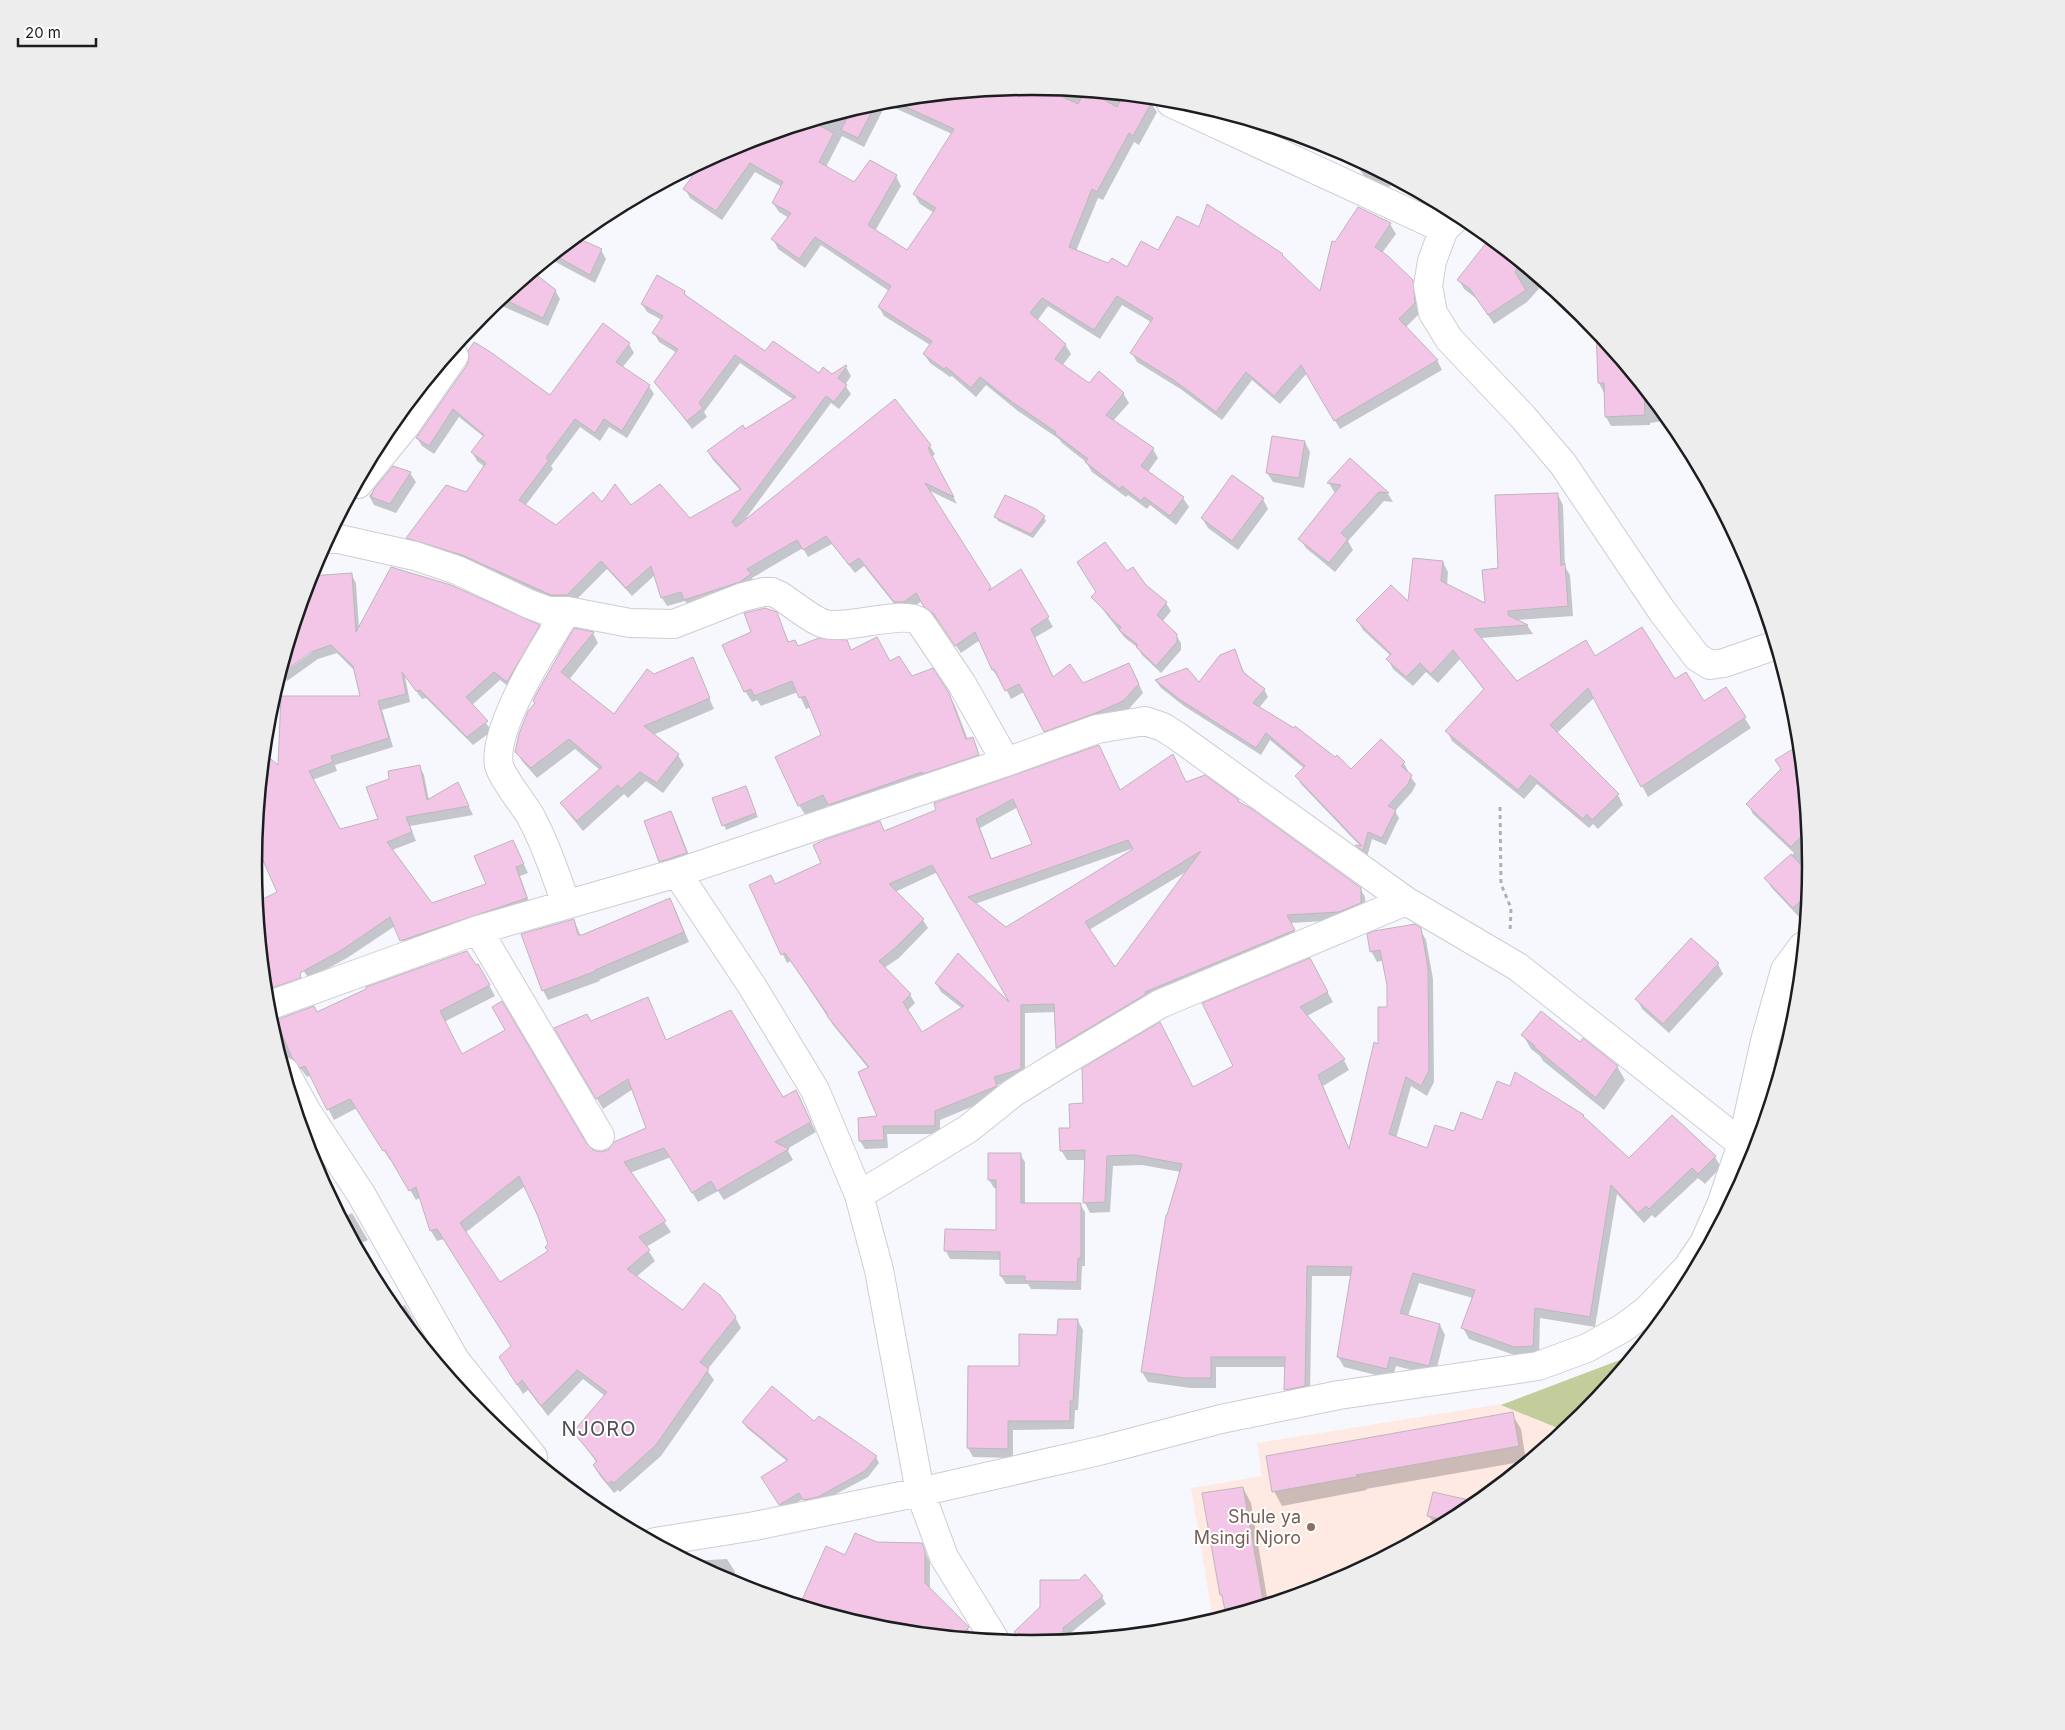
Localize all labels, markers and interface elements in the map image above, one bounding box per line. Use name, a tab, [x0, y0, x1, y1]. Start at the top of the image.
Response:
scale bar	[18, 15, 95, 47]
text: 20 m	[25, 23, 61, 42]
district label: NJORO	[562, 1417, 636, 1441]
place label: Shule ya Msingi Njoro	[1194, 1506, 1301, 1548]
marker: Shule ya Msingi Njoro	[1305, 1521, 1317, 1533]

